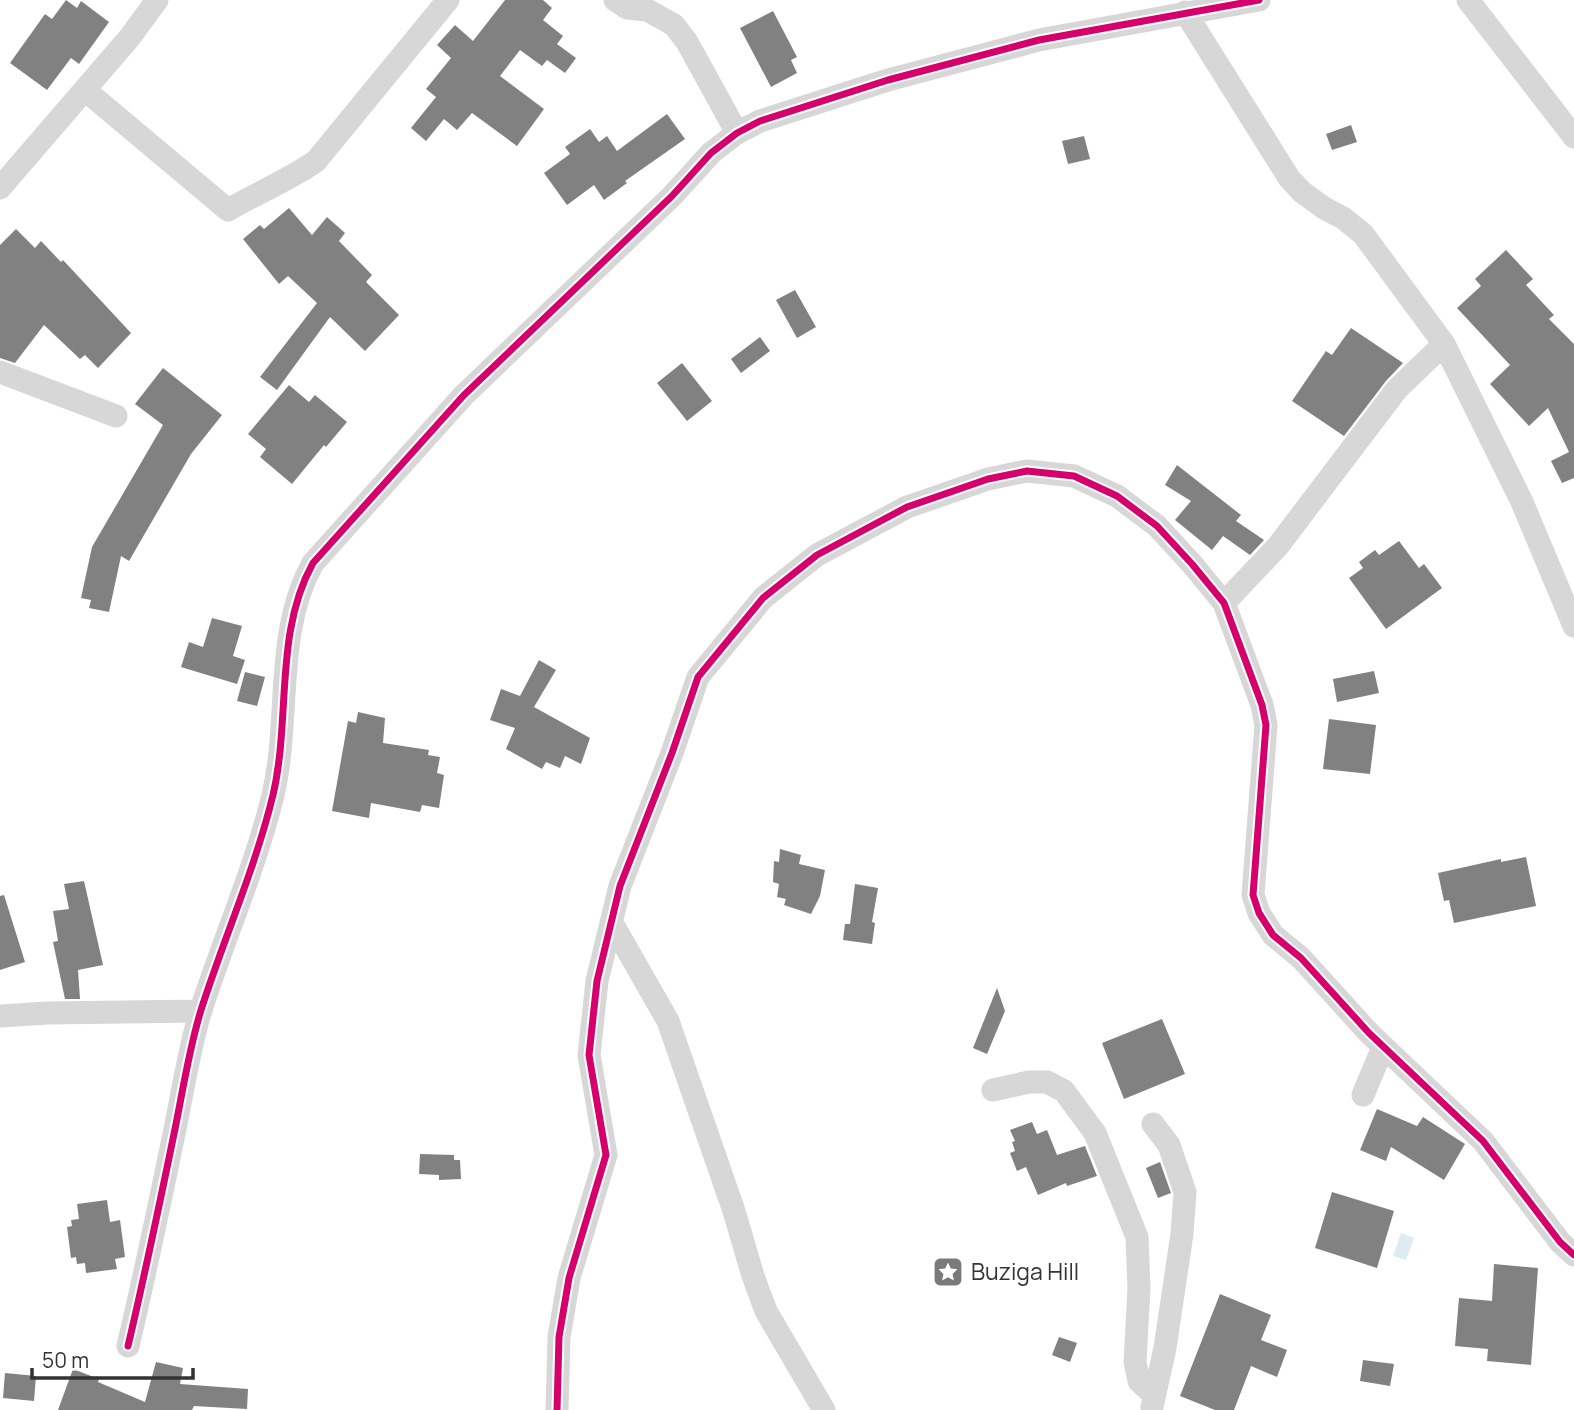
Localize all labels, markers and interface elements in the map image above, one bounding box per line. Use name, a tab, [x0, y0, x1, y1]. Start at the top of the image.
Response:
place icon: Buziga Hill	[931, 1255, 965, 1289]
place label: Buziga Hill	[971, 1255, 1079, 1287]
scale bar	[32, 1336, 192, 1380]
text: 50 m	[42, 1346, 89, 1374]

